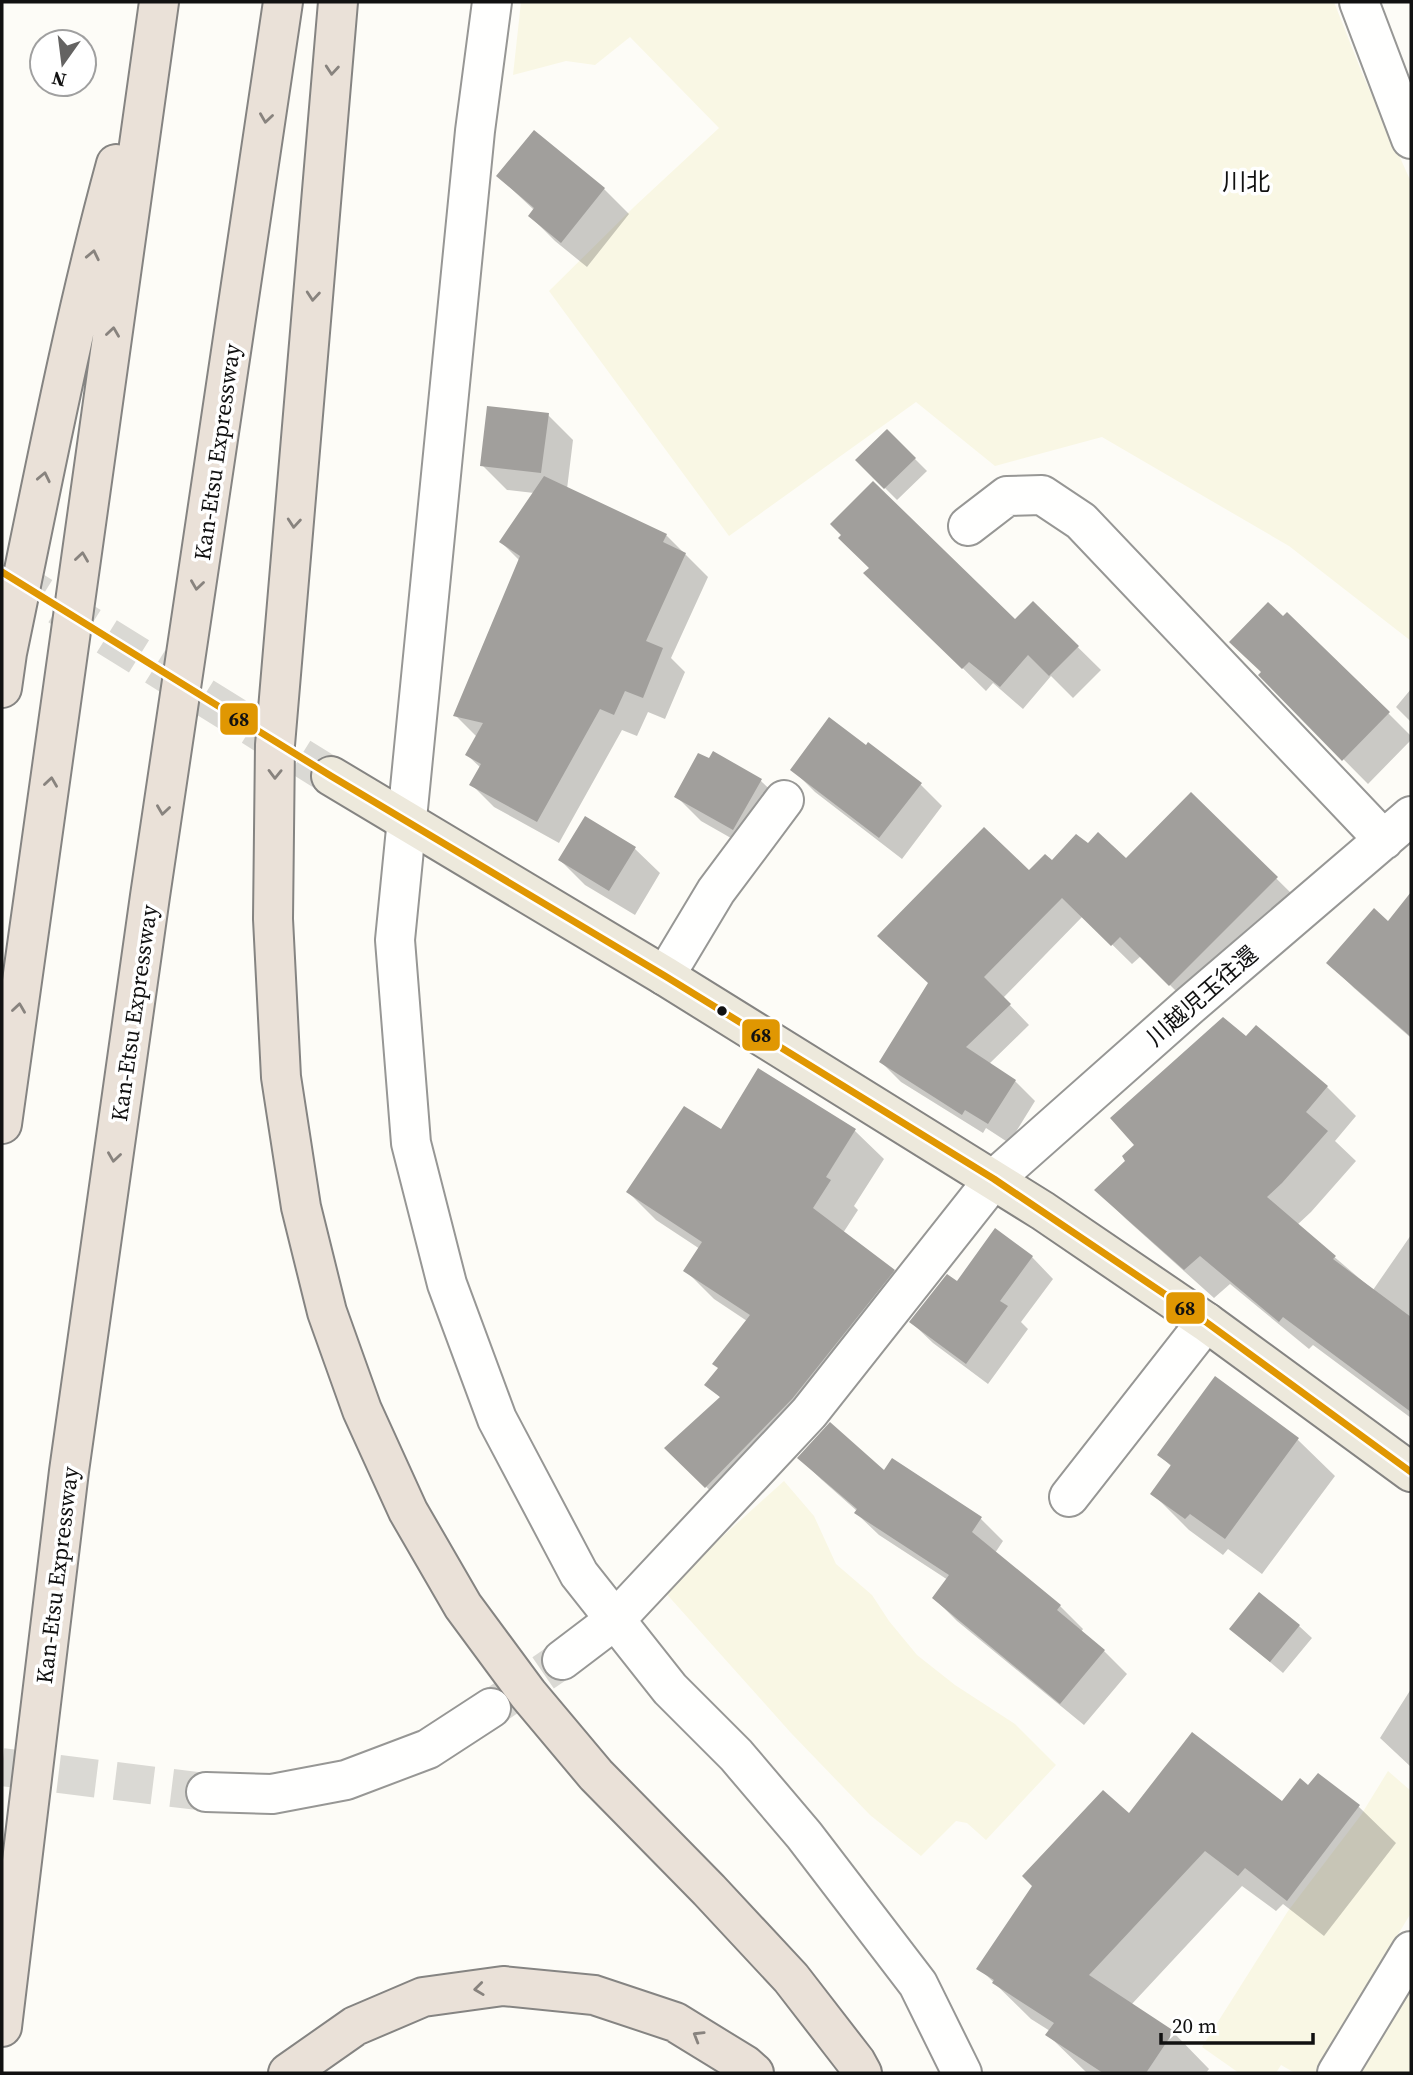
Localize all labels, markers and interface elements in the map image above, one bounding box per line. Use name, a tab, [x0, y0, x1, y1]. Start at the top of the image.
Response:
north arrow	[28, 28, 98, 98]
text: N	[49, 65, 69, 94]
one-way arrow	[325, 65, 340, 76]
one-way arrow	[259, 112, 274, 124]
district label: 川北	[1222, 165, 1270, 198]
one-way arrow	[84, 249, 99, 261]
one-way arrow	[306, 291, 321, 302]
one-way arrow	[105, 326, 120, 338]
street label: Kan-Etsu Expressway	[186, 341, 248, 562]
one-way arrow	[36, 471, 51, 483]
one-way arrow	[287, 518, 302, 529]
one-way arrow	[74, 551, 89, 563]
one-way arrow	[190, 579, 205, 591]
line badge: 68	[219, 702, 259, 736]
text: 68	[229, 706, 249, 732]
one-way arrow	[267, 769, 282, 780]
one-way arrow	[43, 777, 58, 788]
one-way arrow	[156, 804, 171, 816]
street label: Kan-Etsu Expressway	[103, 902, 165, 1123]
street label: 川越児玉往還	[1139, 939, 1265, 1053]
one-way arrow	[11, 1002, 26, 1014]
unlabelled marker	[715, 1004, 729, 1018]
line badge: 68	[741, 1018, 781, 1052]
text: 68	[751, 1022, 771, 1048]
one-way arrow	[106, 1151, 121, 1162]
line badge: 68	[1165, 1291, 1206, 1325]
text: 68	[1175, 1295, 1195, 1321]
street label: Kan-Etsu Expressway	[28, 1464, 86, 1685]
one-way arrow	[473, 1982, 485, 1997]
scale bar	[1161, 2002, 1313, 2046]
text: 20 m	[1172, 2011, 1217, 2040]
one-way arrow	[692, 2031, 705, 2044]

